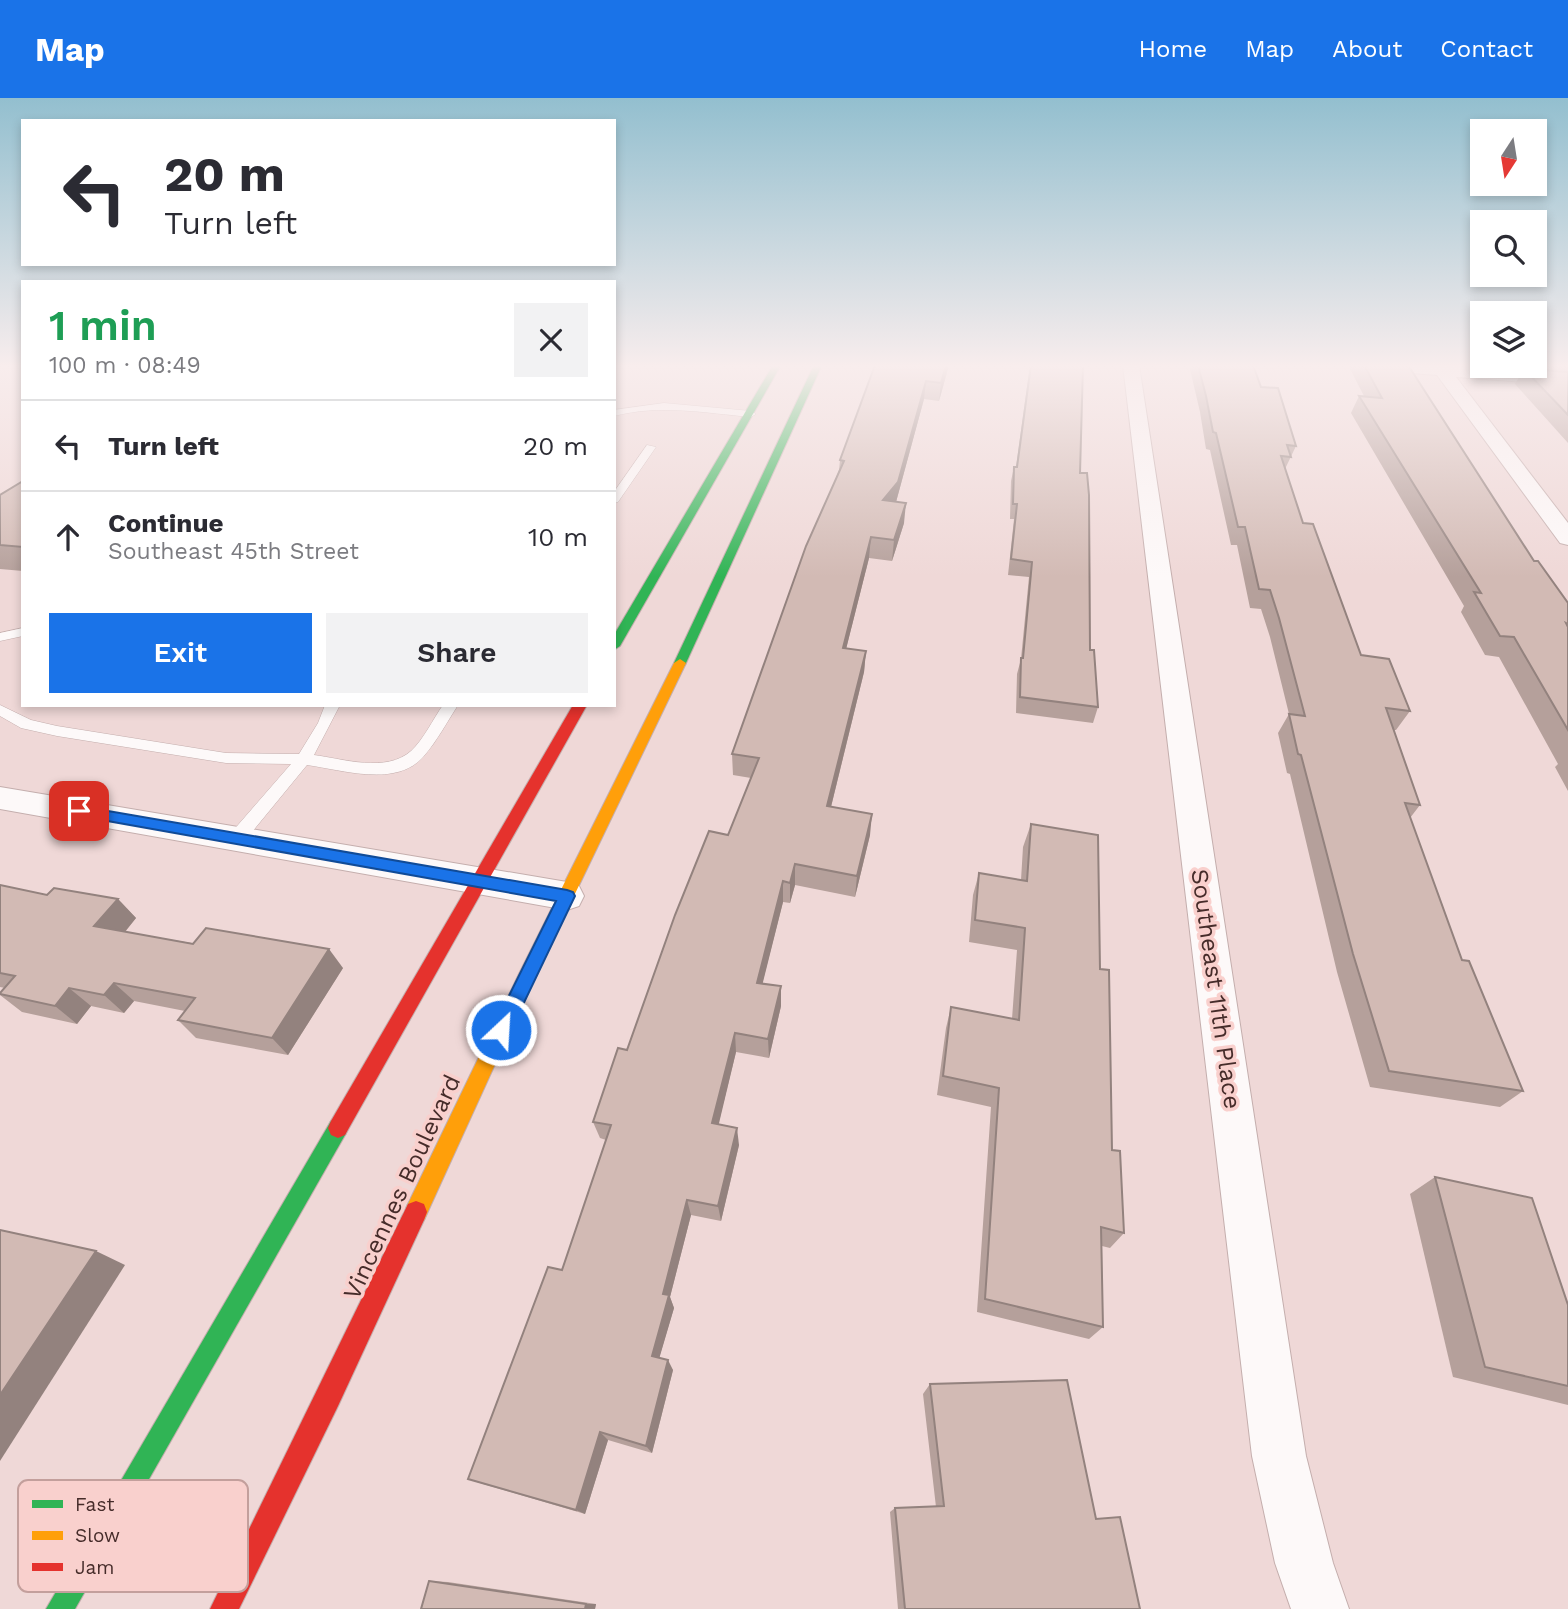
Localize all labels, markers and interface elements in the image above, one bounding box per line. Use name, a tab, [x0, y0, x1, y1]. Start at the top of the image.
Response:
text: Map	[35, 30, 105, 69]
text: Home	[1139, 35, 1207, 63]
text: Map	[1245, 35, 1294, 63]
text: About	[1332, 35, 1402, 63]
text: Contact	[1440, 35, 1533, 63]
north arrow	[1470, 119, 1547, 196]
map controls	[1470, 119, 1547, 378]
text: 20 m	[164, 145, 285, 203]
icon: left	[49, 147, 140, 238]
text: Turn left	[164, 204, 297, 242]
button: search	[1470, 210, 1547, 287]
text: 1 min	[49, 301, 157, 350]
button: layers	[1470, 301, 1547, 378]
button: close	[514, 303, 588, 377]
text: 100 m · 08:49	[49, 352, 201, 379]
icon: left	[49, 427, 87, 465]
text: Turn left	[108, 431, 219, 461]
text: 20 m	[523, 431, 588, 461]
text: Continue	[108, 508, 224, 538]
icon: ahead	[49, 518, 87, 556]
text: 10 m	[528, 522, 588, 552]
text: Southeast 45th Street	[108, 538, 359, 565]
button: Exit	[49, 613, 312, 693]
button: Share	[326, 613, 588, 693]
pin	[49, 781, 109, 841]
icon: arrive	[60, 792, 98, 830]
street label: Southeast 11th Place	[1185, 867, 1247, 1111]
position arrow	[464, 993, 538, 1067]
street label: Vincennes Boulevard	[338, 1070, 466, 1304]
legend	[18, 1480, 248, 1592]
text: Fast	[75, 1493, 114, 1516]
text: Slow	[75, 1524, 120, 1547]
text: Jam	[75, 1556, 114, 1579]

